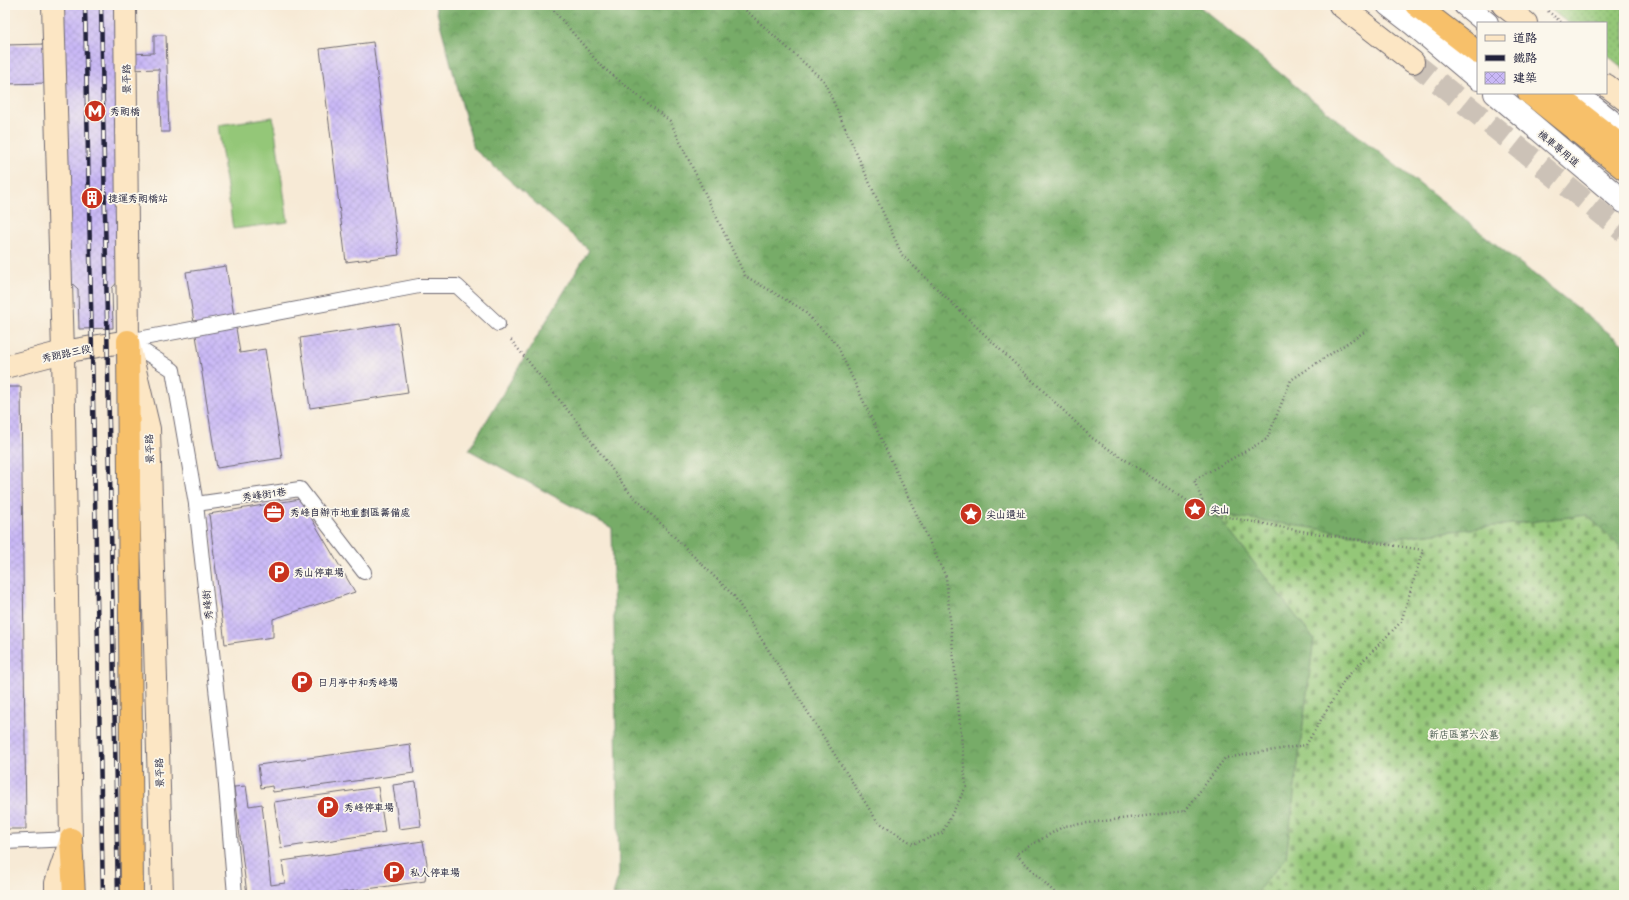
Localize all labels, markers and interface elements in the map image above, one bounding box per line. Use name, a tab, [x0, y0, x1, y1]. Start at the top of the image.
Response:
legend	[1477, 22, 1607, 94]
text: 道路	[1513, 29, 1537, 45]
text: 鐵路	[1513, 49, 1537, 65]
street label: 景平路	[119, 64, 133, 94]
text: 建築	[1513, 69, 1537, 85]
metro station icon: 秀朗橋	[82, 98, 108, 124]
place label: 秀朗橋	[110, 104, 140, 118]
street label: 機車專用道	[1535, 127, 1583, 169]
building icon: 捷運秀朗橋站	[79, 185, 105, 211]
place label: 捷運秀朗橋站	[108, 191, 168, 205]
street label: 秀朗路三段	[40, 341, 92, 365]
street label: 景平路	[141, 434, 157, 464]
street label: 秀峰街1巷	[241, 484, 288, 504]
place icon: 尖山	[1182, 496, 1208, 522]
office icon: 秀峰自辦市地重劃區籌備處	[261, 499, 287, 525]
place icon: 尖山遺址	[958, 501, 984, 527]
place label: 尖山	[1210, 502, 1230, 516]
place label: 秀峰自辦市地重劃區籌備處	[290, 505, 410, 519]
place label: 尖山遺址	[986, 507, 1026, 521]
parking icon: 秀山停車場	[266, 559, 292, 585]
place label: 秀山停車場	[294, 565, 344, 579]
street label: 秀峰街	[198, 589, 216, 621]
parking icon: 日月亭中和秀峰場	[289, 669, 315, 695]
place label: 日月亭中和秀峰場	[318, 675, 398, 689]
park label: 新店區第六公墓	[1429, 727, 1499, 741]
street label: 景平路	[151, 758, 167, 788]
parking icon: 秀峰停車場	[315, 794, 341, 820]
place label: 秀峰停車場	[344, 800, 394, 814]
parking icon: 私人停車場	[381, 859, 407, 885]
place label: 私人停車場	[410, 865, 460, 879]

